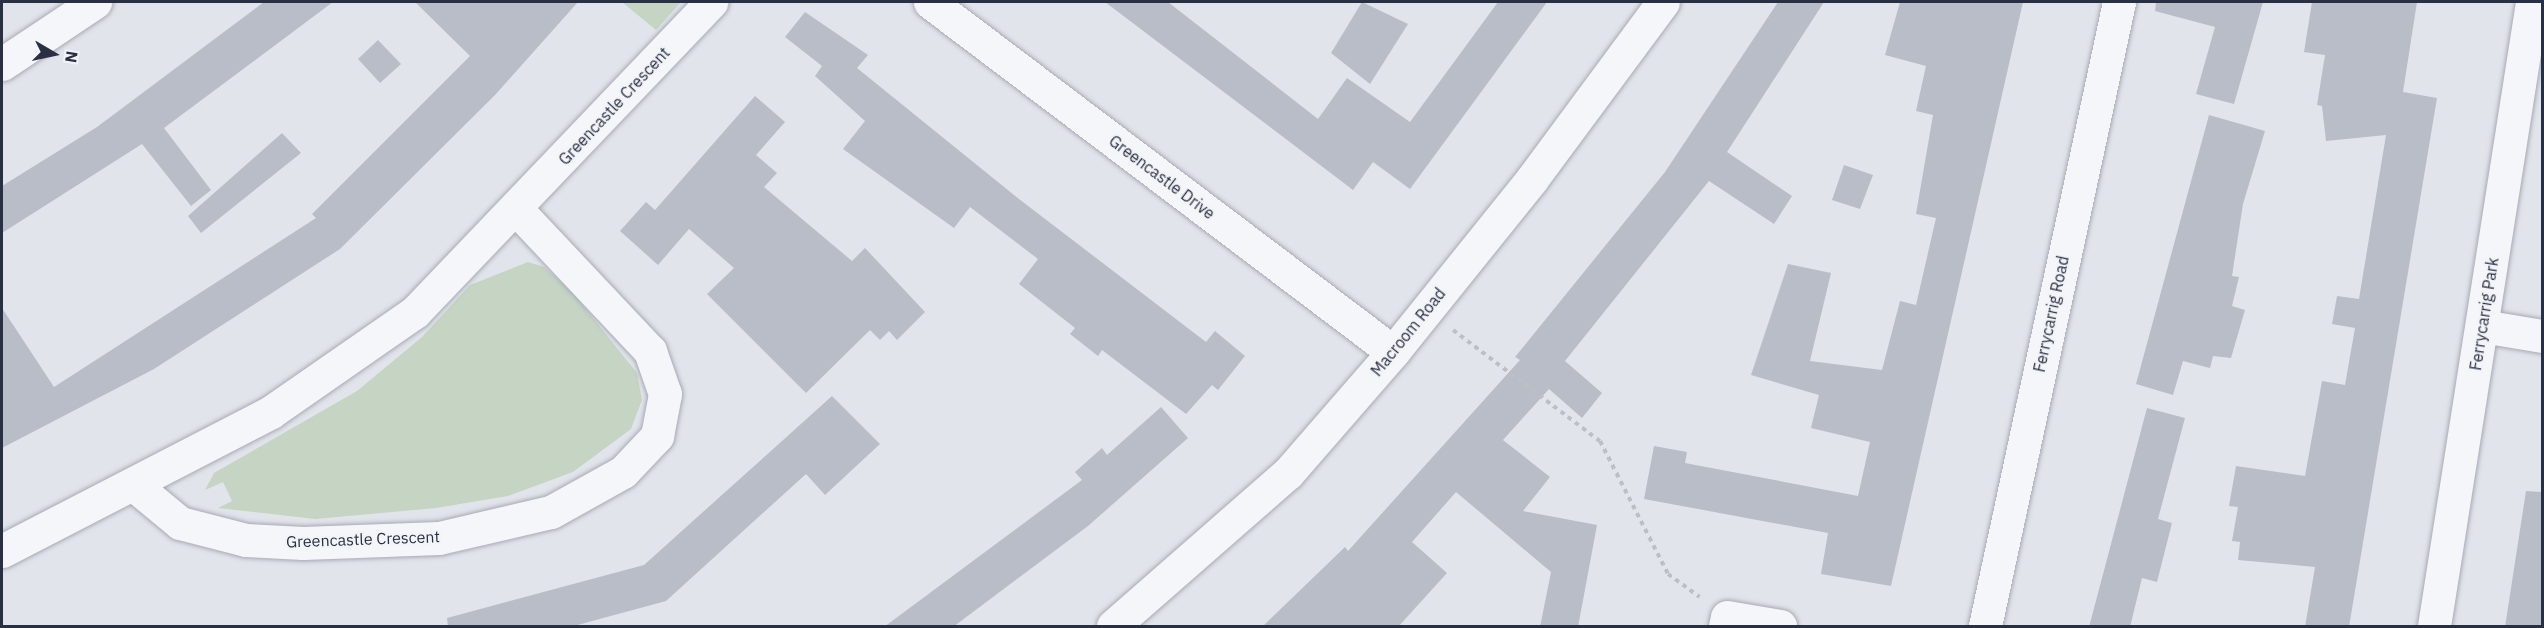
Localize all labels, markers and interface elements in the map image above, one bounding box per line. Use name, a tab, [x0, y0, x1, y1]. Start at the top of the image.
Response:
north arrow	[24, 24, 84, 84]
street label: Greencastle Crescent	[554, 43, 674, 169]
text: N	[61, 50, 83, 64]
street label: Greencastle Drive	[1105, 131, 1219, 223]
street label: Ferrycarrig Road	[2029, 254, 2073, 374]
street label: Ferrycarrig Park	[2466, 256, 2502, 372]
street label: Macroom Road	[1367, 284, 1449, 380]
street label: Greencastle Crescent	[286, 527, 440, 551]

